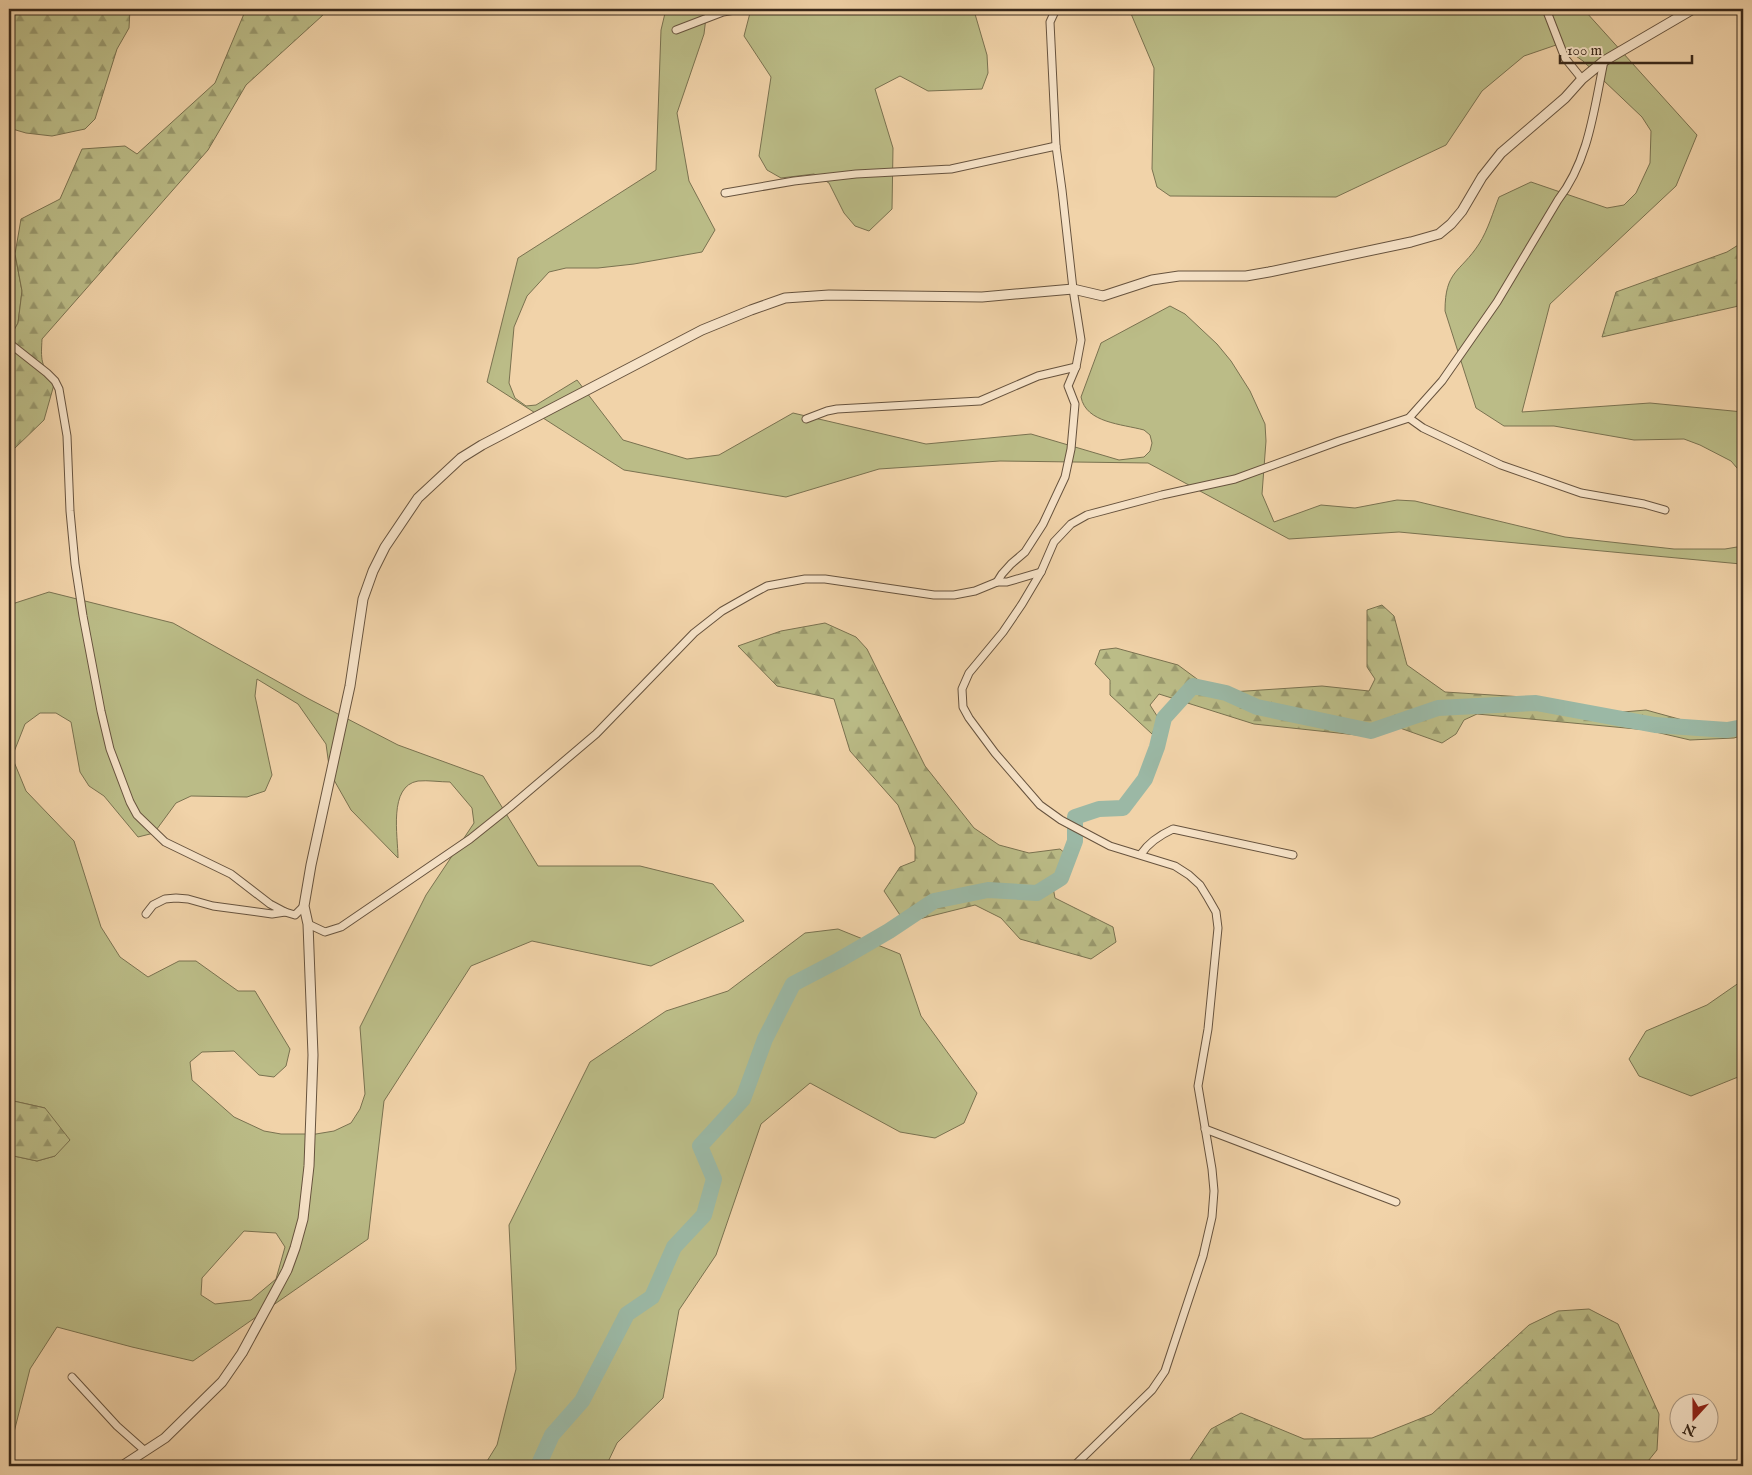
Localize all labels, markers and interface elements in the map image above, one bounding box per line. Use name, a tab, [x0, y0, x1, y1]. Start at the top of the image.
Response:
scale bar	[1560, 32, 1692, 64]
text: 100 m	[1567, 41, 1603, 60]
north arrow	[1670, 1392, 1720, 1442]
text: N	[1681, 1419, 1700, 1440]

